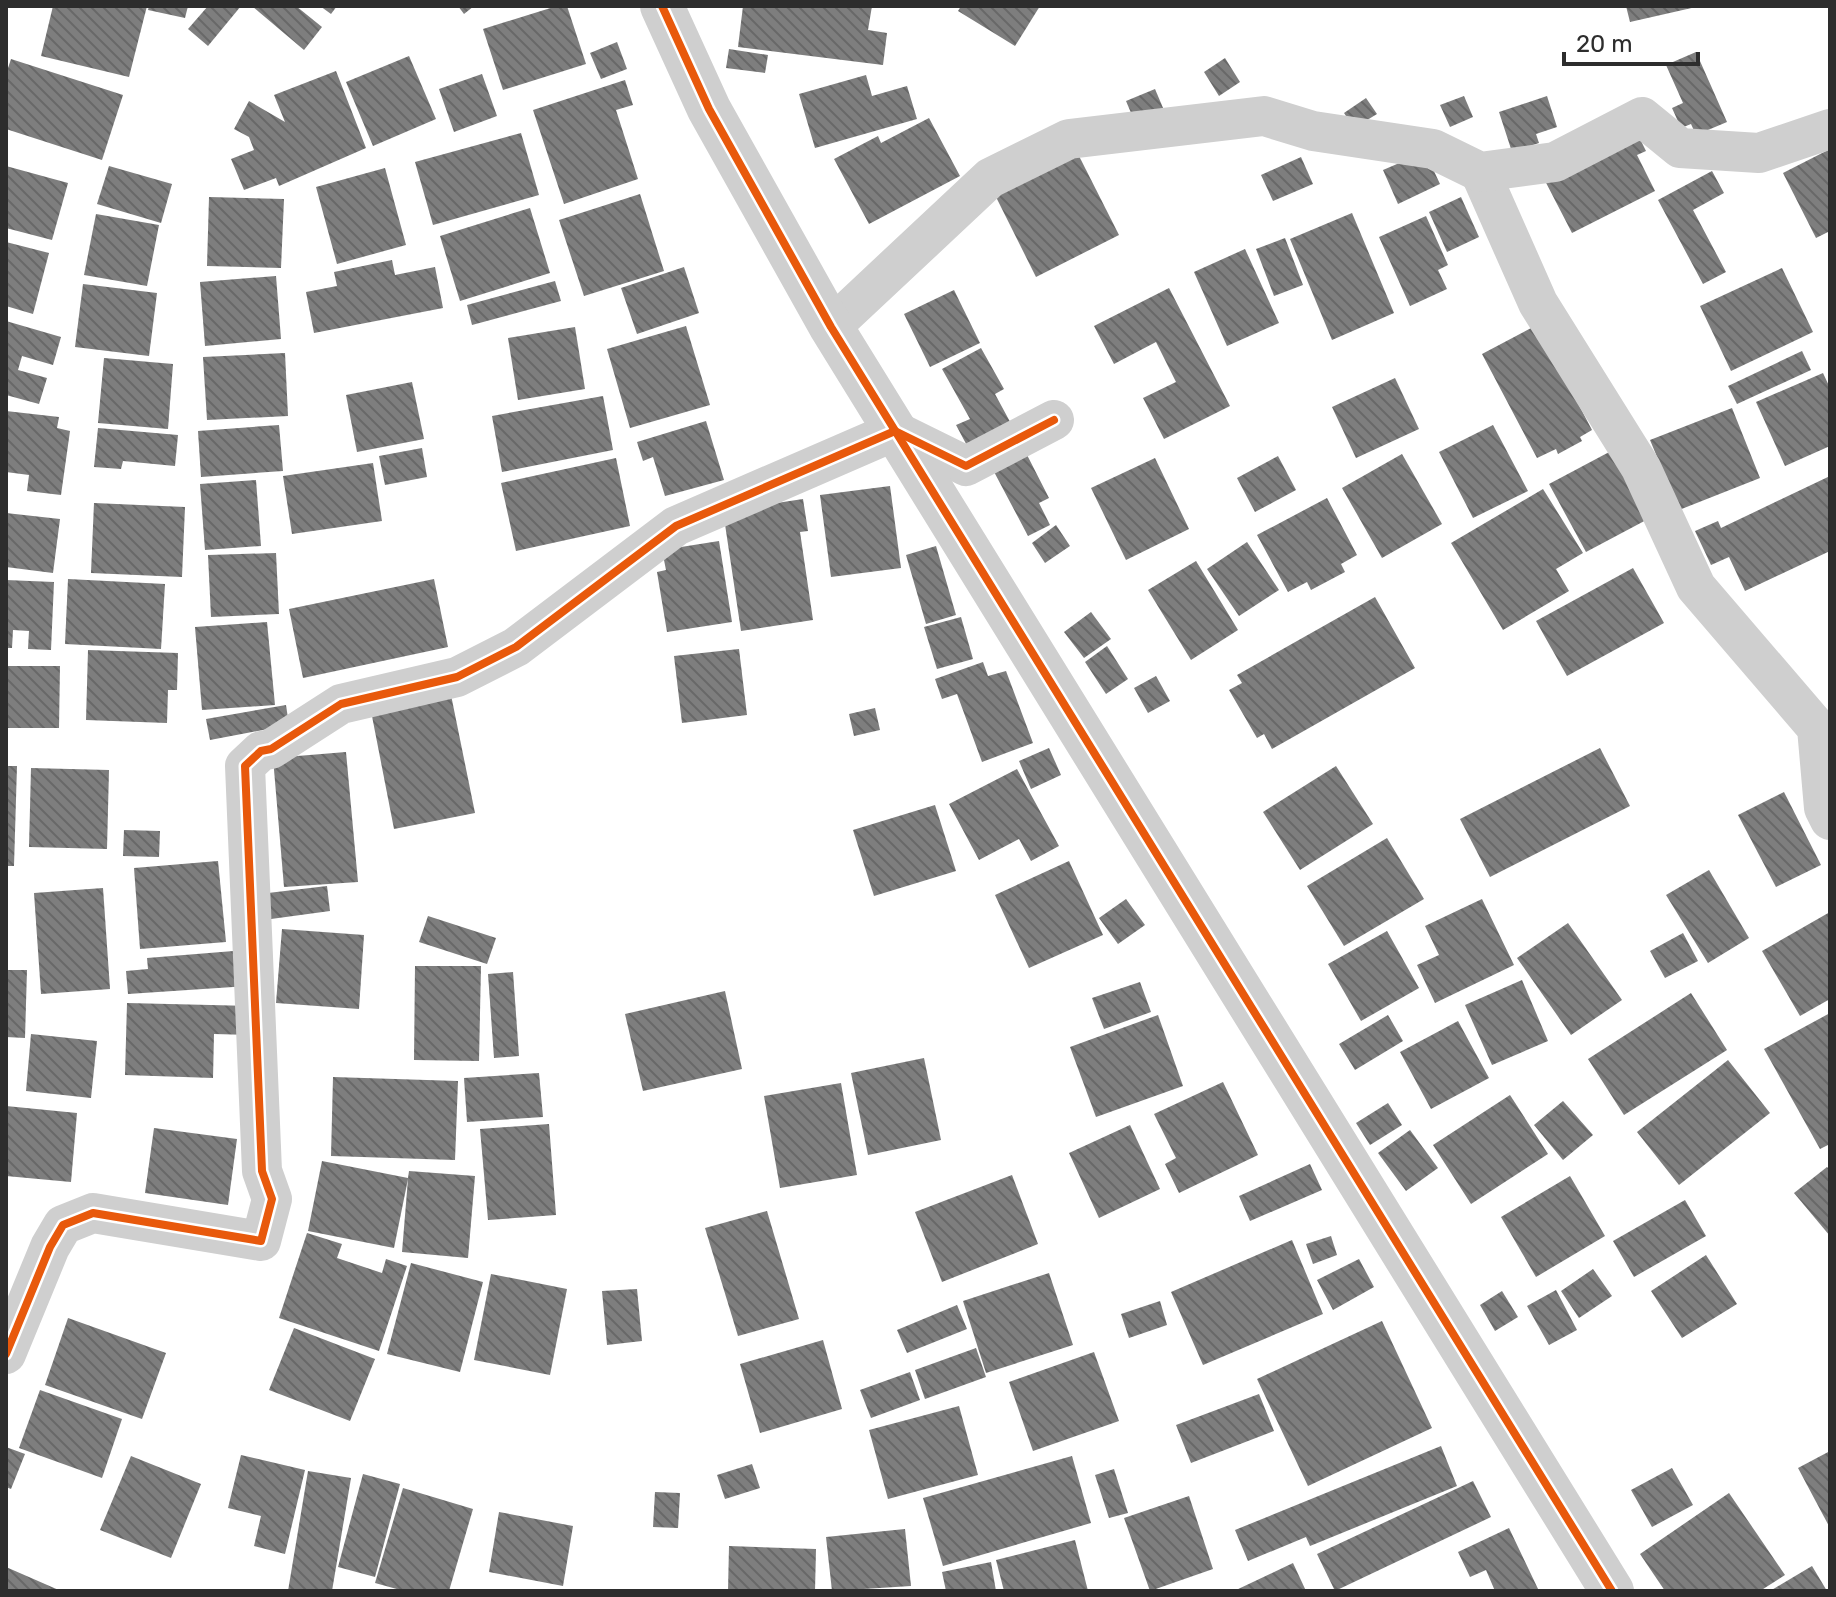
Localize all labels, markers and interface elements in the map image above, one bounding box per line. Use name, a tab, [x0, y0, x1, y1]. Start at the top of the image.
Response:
scale bar	[1564, 16, 1698, 66]
text: 20 m	[1576, 30, 1633, 58]

